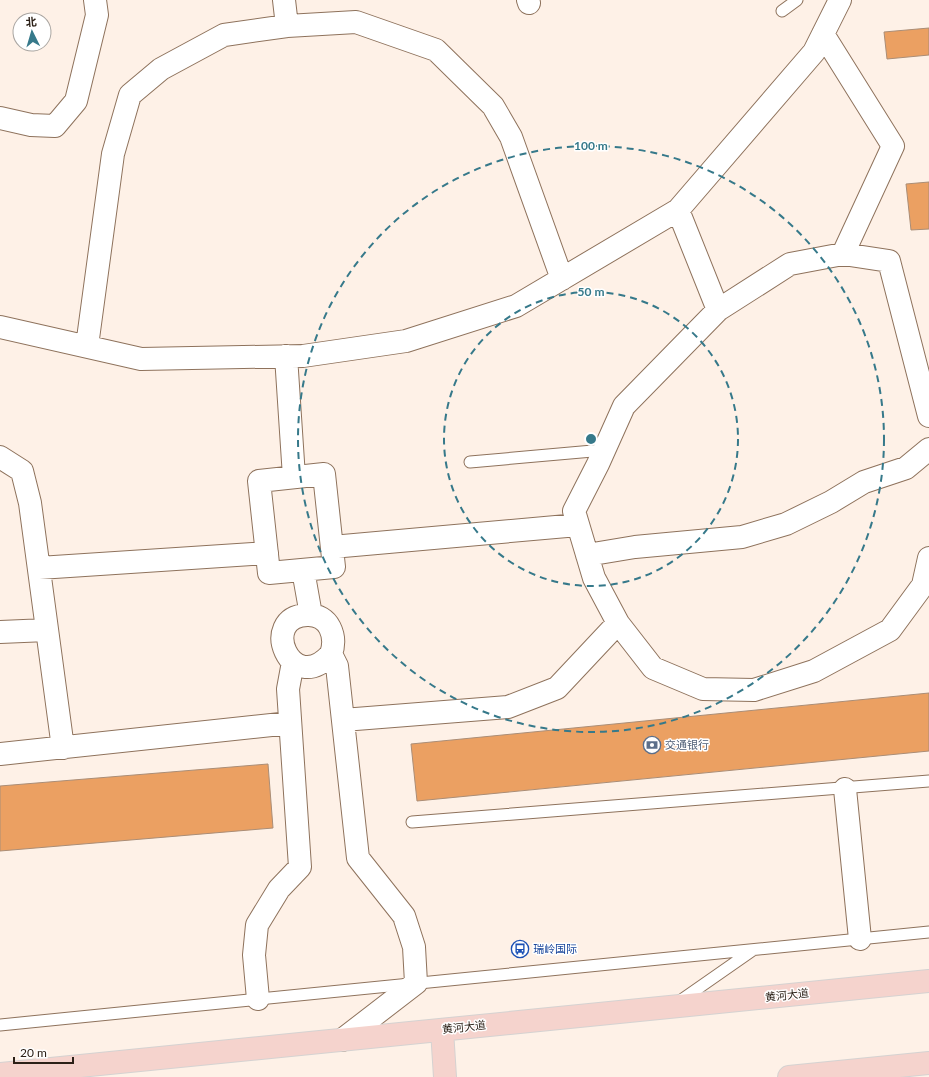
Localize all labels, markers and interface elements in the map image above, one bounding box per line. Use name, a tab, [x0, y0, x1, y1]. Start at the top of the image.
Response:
north arrow	[12, 12, 52, 52]
text: 北	[25, 15, 37, 28]
text: 100 m	[574, 138, 608, 153]
text: 50 m	[578, 284, 604, 299]
centre of rings	[584, 432, 598, 446]
bank icon: 交通银行	[642, 735, 662, 755]
place label: 交通银行	[665, 738, 709, 751]
bus stop icon: 瑞岭国际	[510, 939, 530, 959]
place label: 瑞岭国际	[533, 942, 577, 955]
street label: 黄河大道	[764, 986, 810, 1003]
street label: 黄河大道	[441, 1018, 487, 1035]
scale bar	[14, 1039, 73, 1065]
text: 20 m	[20, 1045, 47, 1060]

